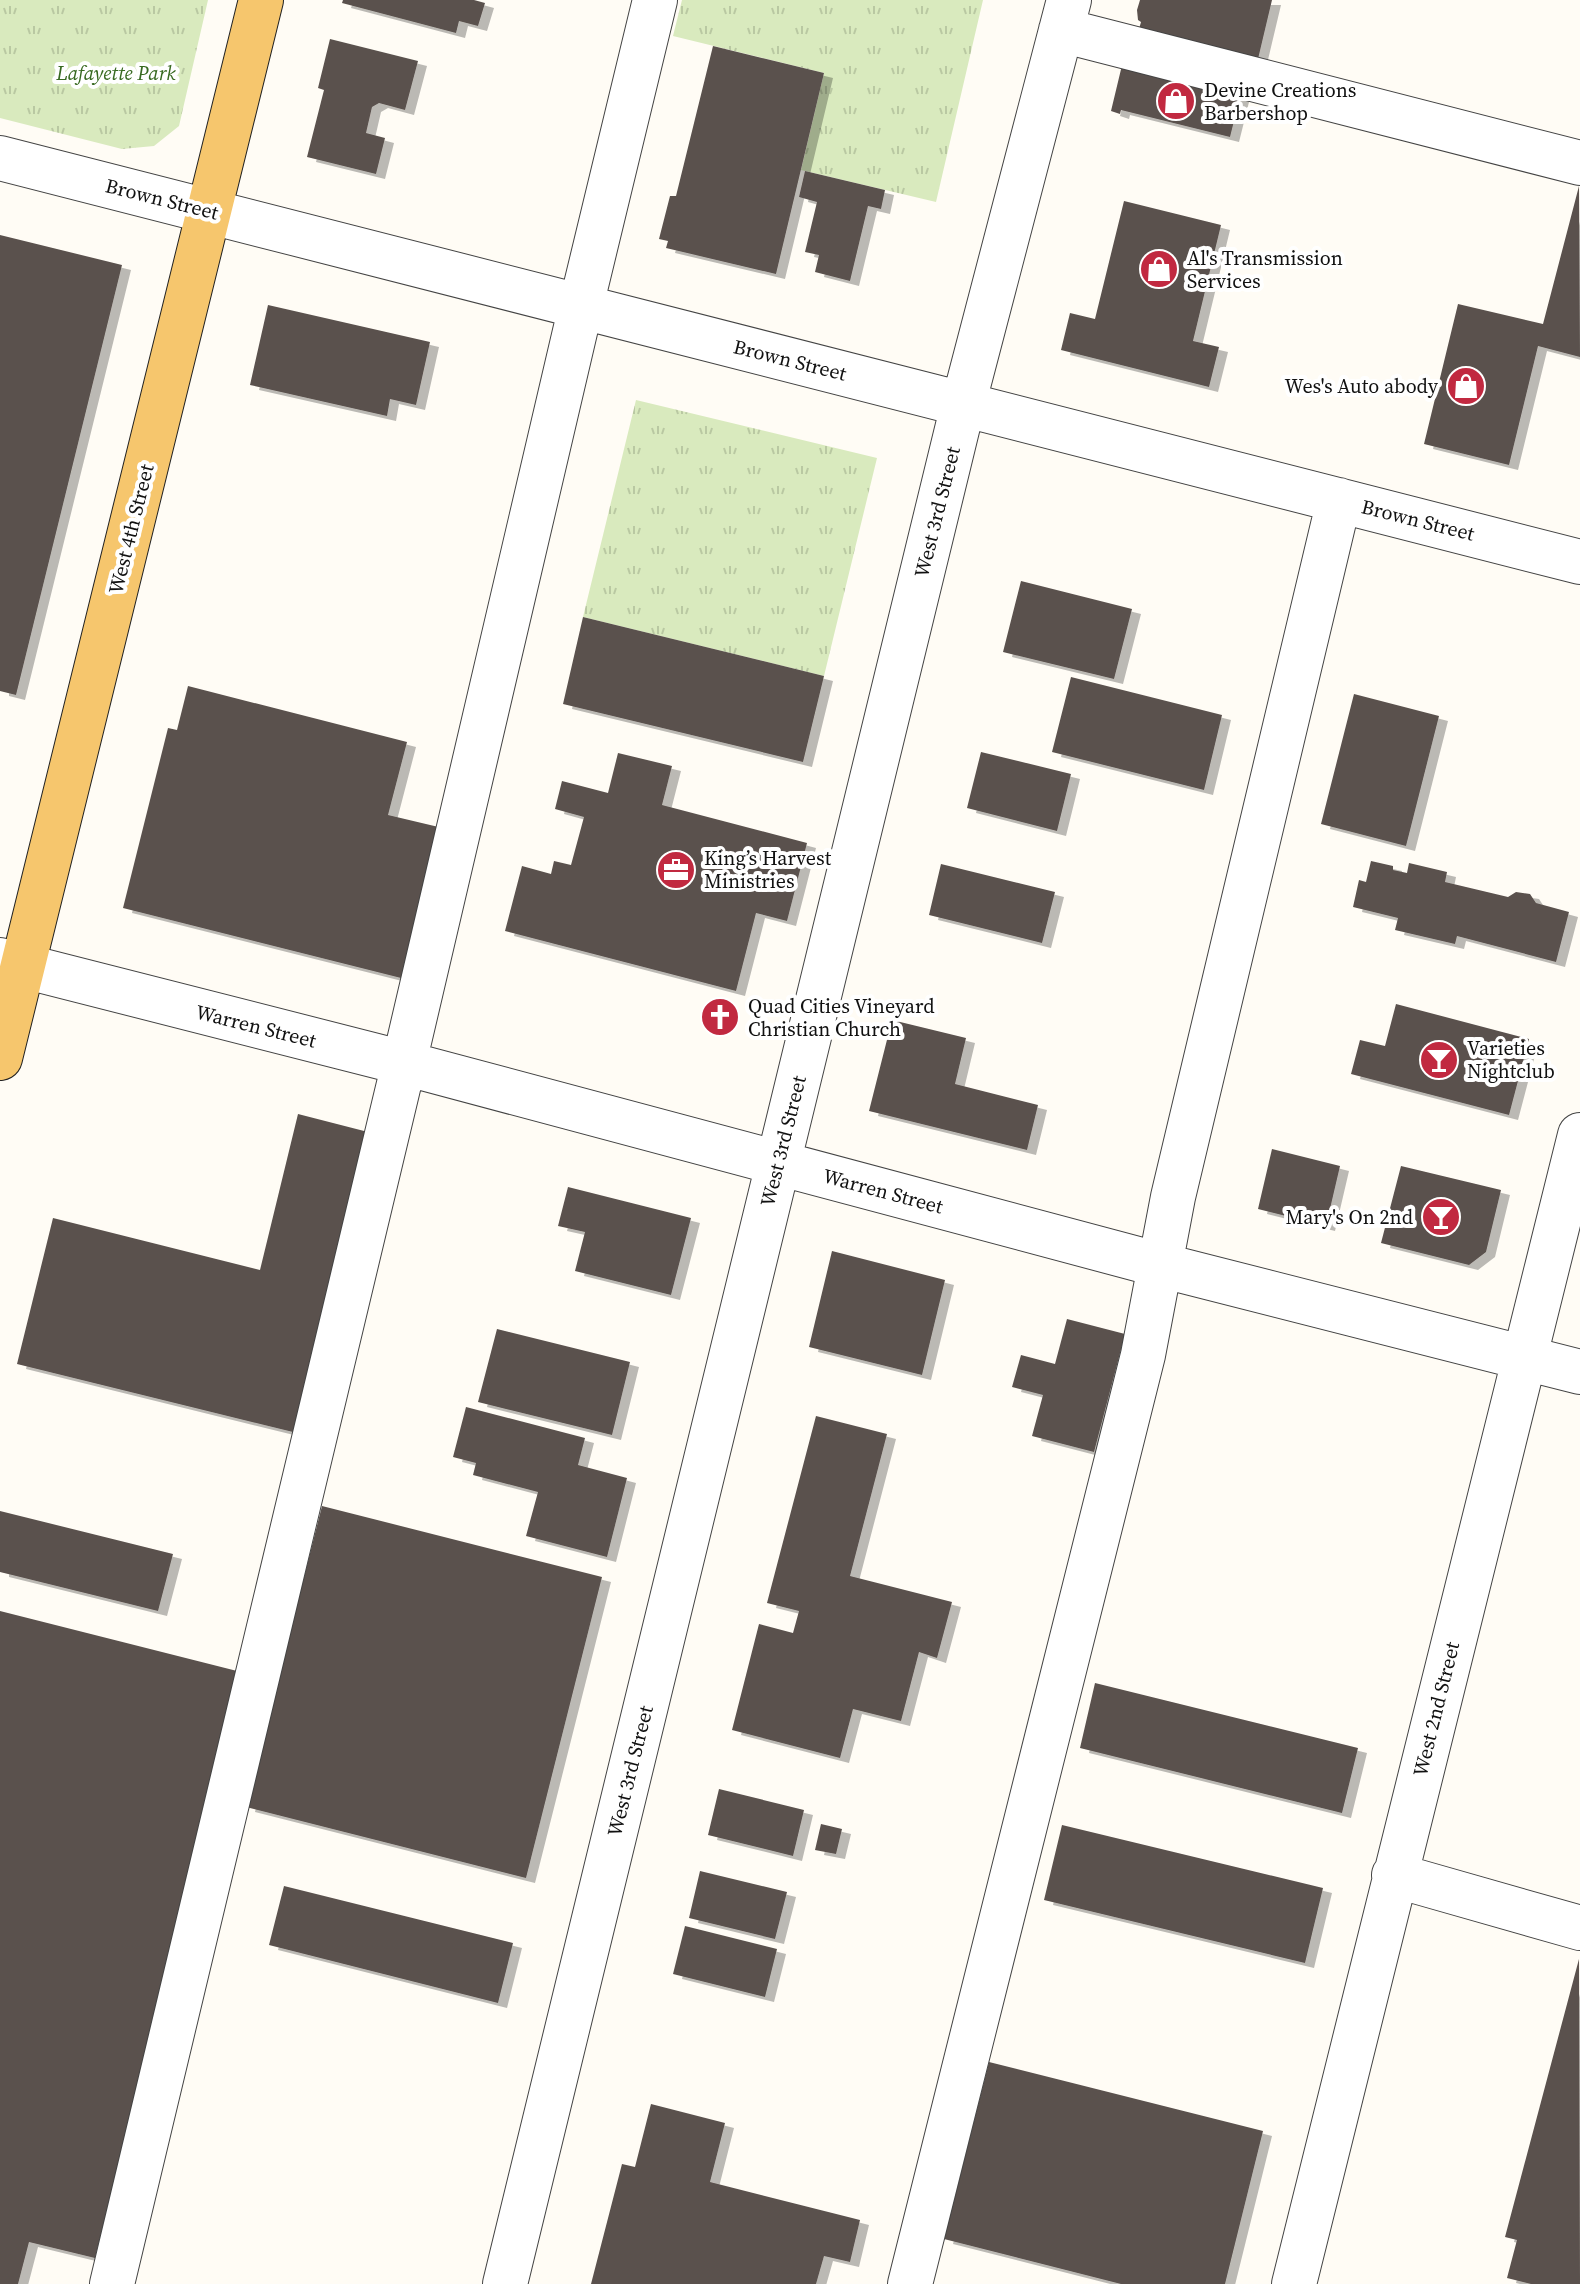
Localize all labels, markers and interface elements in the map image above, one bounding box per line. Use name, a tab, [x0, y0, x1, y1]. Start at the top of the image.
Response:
park label: Lafayette Park	[55, 59, 176, 87]
place label: Devine Creations Barbershop	[1204, 76, 1357, 127]
shop icon: Devine Creations Barbershop	[1155, 80, 1197, 122]
street label: Brown Street	[103, 171, 222, 227]
place label: Al's Transmission Services	[1187, 244, 1343, 295]
shop icon: Al's Transmission Services	[1138, 248, 1180, 290]
street label: Brown Street	[731, 332, 850, 388]
shop icon: Wes's Auto abody	[1445, 365, 1487, 407]
place label: Wes's Auto abody	[1285, 372, 1439, 400]
street label: West 3rd Street	[907, 443, 967, 580]
street label: West 4th Street	[101, 461, 161, 597]
street label: Brown Street	[1359, 492, 1478, 548]
place label: King’s Harvest Ministries	[704, 844, 832, 895]
office icon: King’s Harvest Ministries	[655, 849, 697, 891]
place label: Quad Cities Vineyard Christian Church	[748, 992, 935, 1043]
church icon: Quad Cities Vineyard Christian Church	[699, 996, 741, 1038]
street label: Warren Street	[193, 997, 320, 1055]
place label: Varieties Nightclub	[1467, 1034, 1555, 1085]
bar icon: Varieties Nightclub	[1418, 1039, 1460, 1081]
street label: West 3rd Street	[753, 1072, 813, 1209]
street label: Warren Street	[820, 1162, 947, 1221]
bar icon: Mary's On 2nd	[1420, 1196, 1462, 1238]
place label: Mary's On 2nd	[1286, 1203, 1414, 1231]
street label: West 2nd Street	[1406, 1638, 1466, 1779]
street label: West 3rd Street	[600, 1702, 660, 1839]

